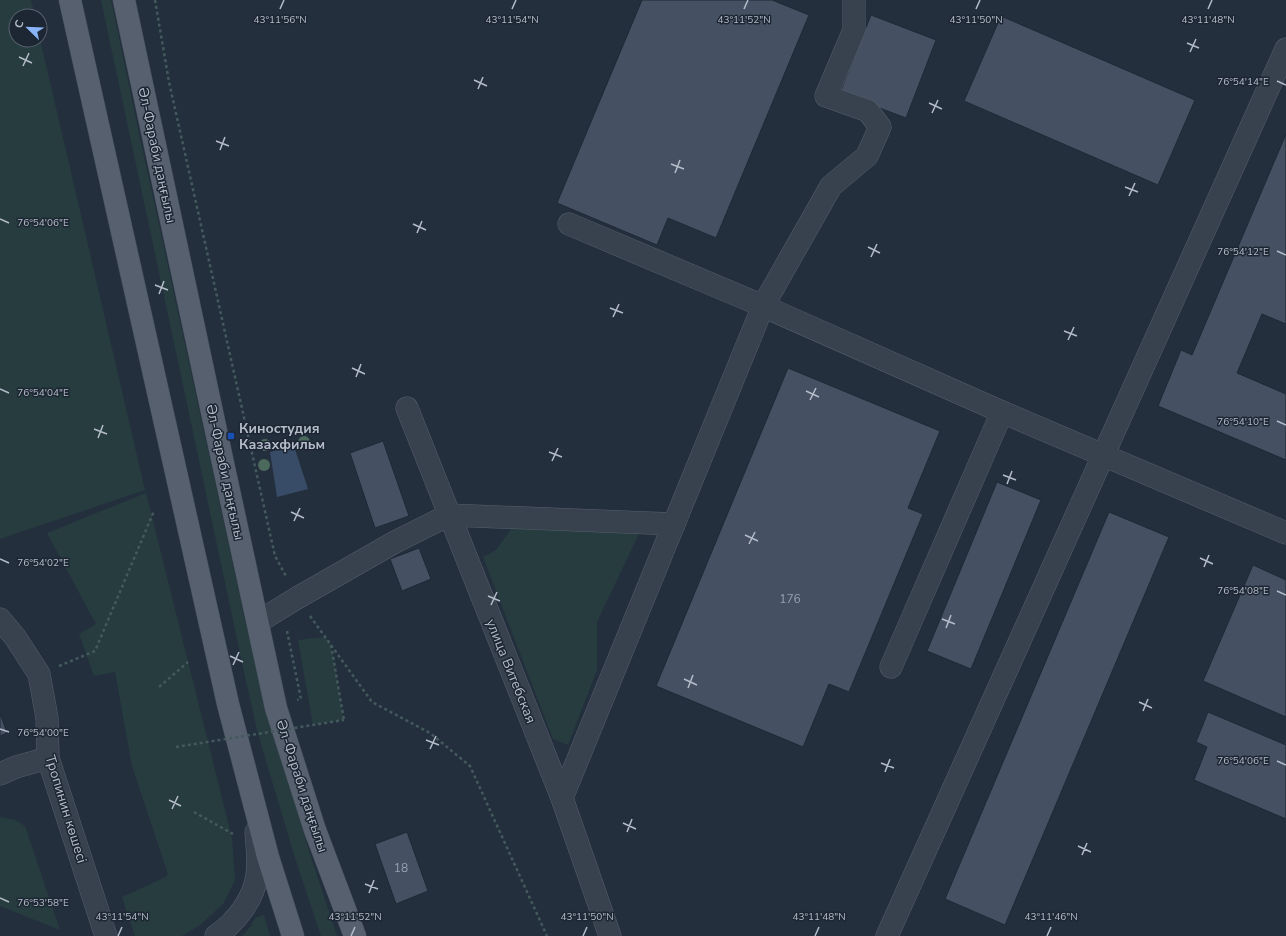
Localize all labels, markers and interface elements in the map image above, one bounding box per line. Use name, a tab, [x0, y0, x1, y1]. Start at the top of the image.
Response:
north arrow	[8, 8, 48, 48]
text: 43°11'56"N	[253, 13, 307, 27]
text: 43°11'54"N	[485, 13, 539, 27]
text: 43°11'52"N	[717, 13, 771, 27]
text: 43°11'50"N	[949, 13, 1003, 27]
text: 43°11'48"N	[1181, 13, 1235, 27]
text: С	[11, 17, 28, 31]
text: 76°54'14"E	[1217, 75, 1269, 89]
street label: Әл-Фараби даңғылы	[133, 85, 181, 225]
text: 76°54'06"E	[17, 216, 69, 230]
text: 76°54'12"E	[1217, 245, 1269, 259]
text: 76°54'04"E	[17, 386, 69, 400]
street label: Әл-Фараби даңғылы	[201, 402, 249, 542]
text: 76°54'10"E	[1217, 415, 1269, 429]
place label: Киностудия Казахфильм	[239, 419, 325, 454]
marker: Киностудия Казахфильм	[226, 431, 236, 441]
text: 76°54'02"E	[17, 556, 69, 570]
text: 76°54'08"E	[1217, 584, 1269, 598]
house number: 176	[779, 591, 801, 607]
street label: улица Витебская	[481, 616, 541, 726]
street label: Әл-Фараби даңғылы	[272, 717, 332, 855]
text: 76°54'00"E	[17, 726, 69, 740]
street label: Тропинин көшесі	[41, 753, 91, 865]
text: 76°54'06"E	[1217, 754, 1269, 768]
house number: 18	[394, 860, 408, 876]
text: 76°53'58"E	[17, 896, 69, 910]
text: 43°11'54"N	[95, 910, 149, 924]
text: 43°11'52"N	[328, 910, 382, 924]
text: 43°11'50"N	[560, 910, 614, 924]
text: 43°11'48"N	[792, 910, 846, 924]
text: 43°11'46"N	[1024, 910, 1078, 924]

